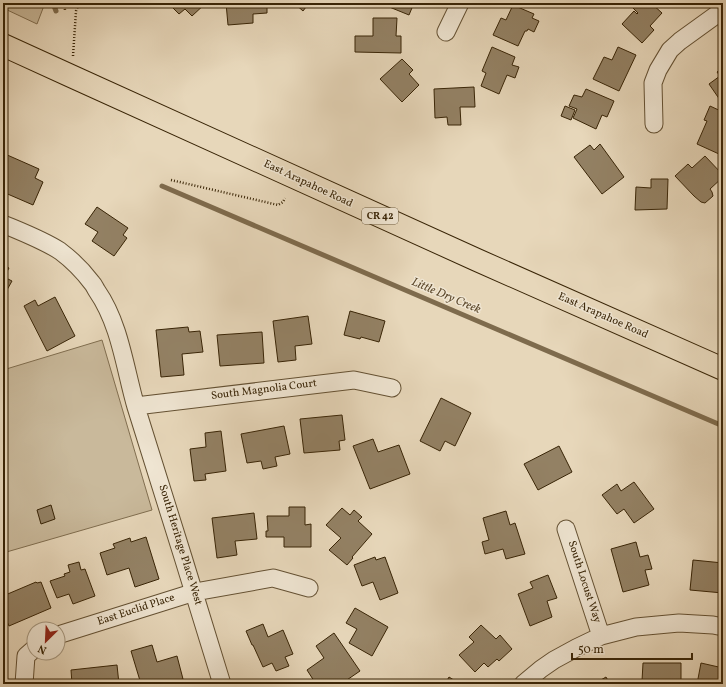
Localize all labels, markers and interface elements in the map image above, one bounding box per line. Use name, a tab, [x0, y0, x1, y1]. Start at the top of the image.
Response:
street label: East Arapahoe Road	[261, 157, 355, 211]
road number: CR 42	[362, 208, 398, 224]
water label: Little Dry Creek	[409, 274, 483, 318]
street label: East Arapahoe Road	[556, 289, 650, 343]
street label: South Magnolia Court	[210, 376, 318, 404]
street label: South Heritage Place West	[154, 483, 206, 607]
street label: South Locust Way	[564, 539, 604, 625]
street label: East Euclid Place	[95, 590, 177, 630]
north arrow	[26, 621, 66, 661]
scale bar	[572, 635, 692, 661]
text: N	[36, 640, 49, 657]
text: 50 m	[578, 642, 604, 658]

